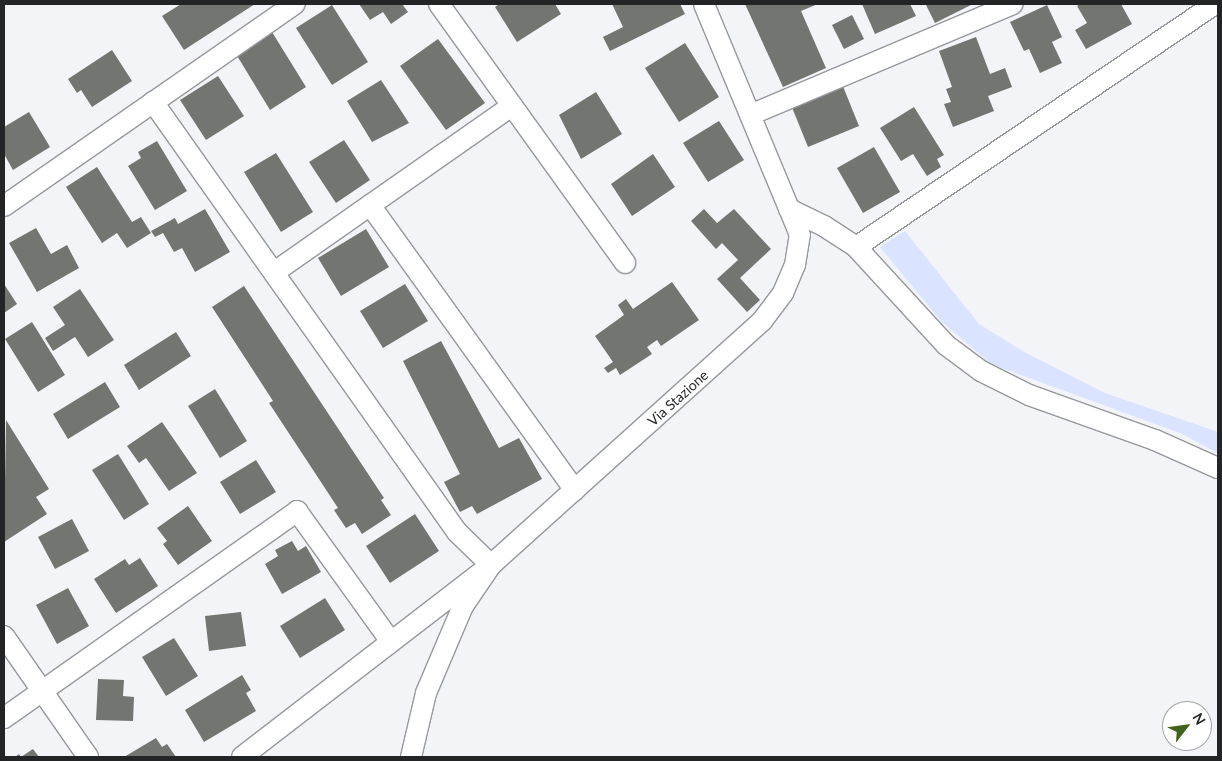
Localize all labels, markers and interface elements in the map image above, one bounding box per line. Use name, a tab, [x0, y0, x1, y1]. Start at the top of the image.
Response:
street label: Via Stazione	[644, 367, 712, 429]
north arrow	[1162, 701, 1212, 751]
text: N	[1189, 710, 1210, 728]

